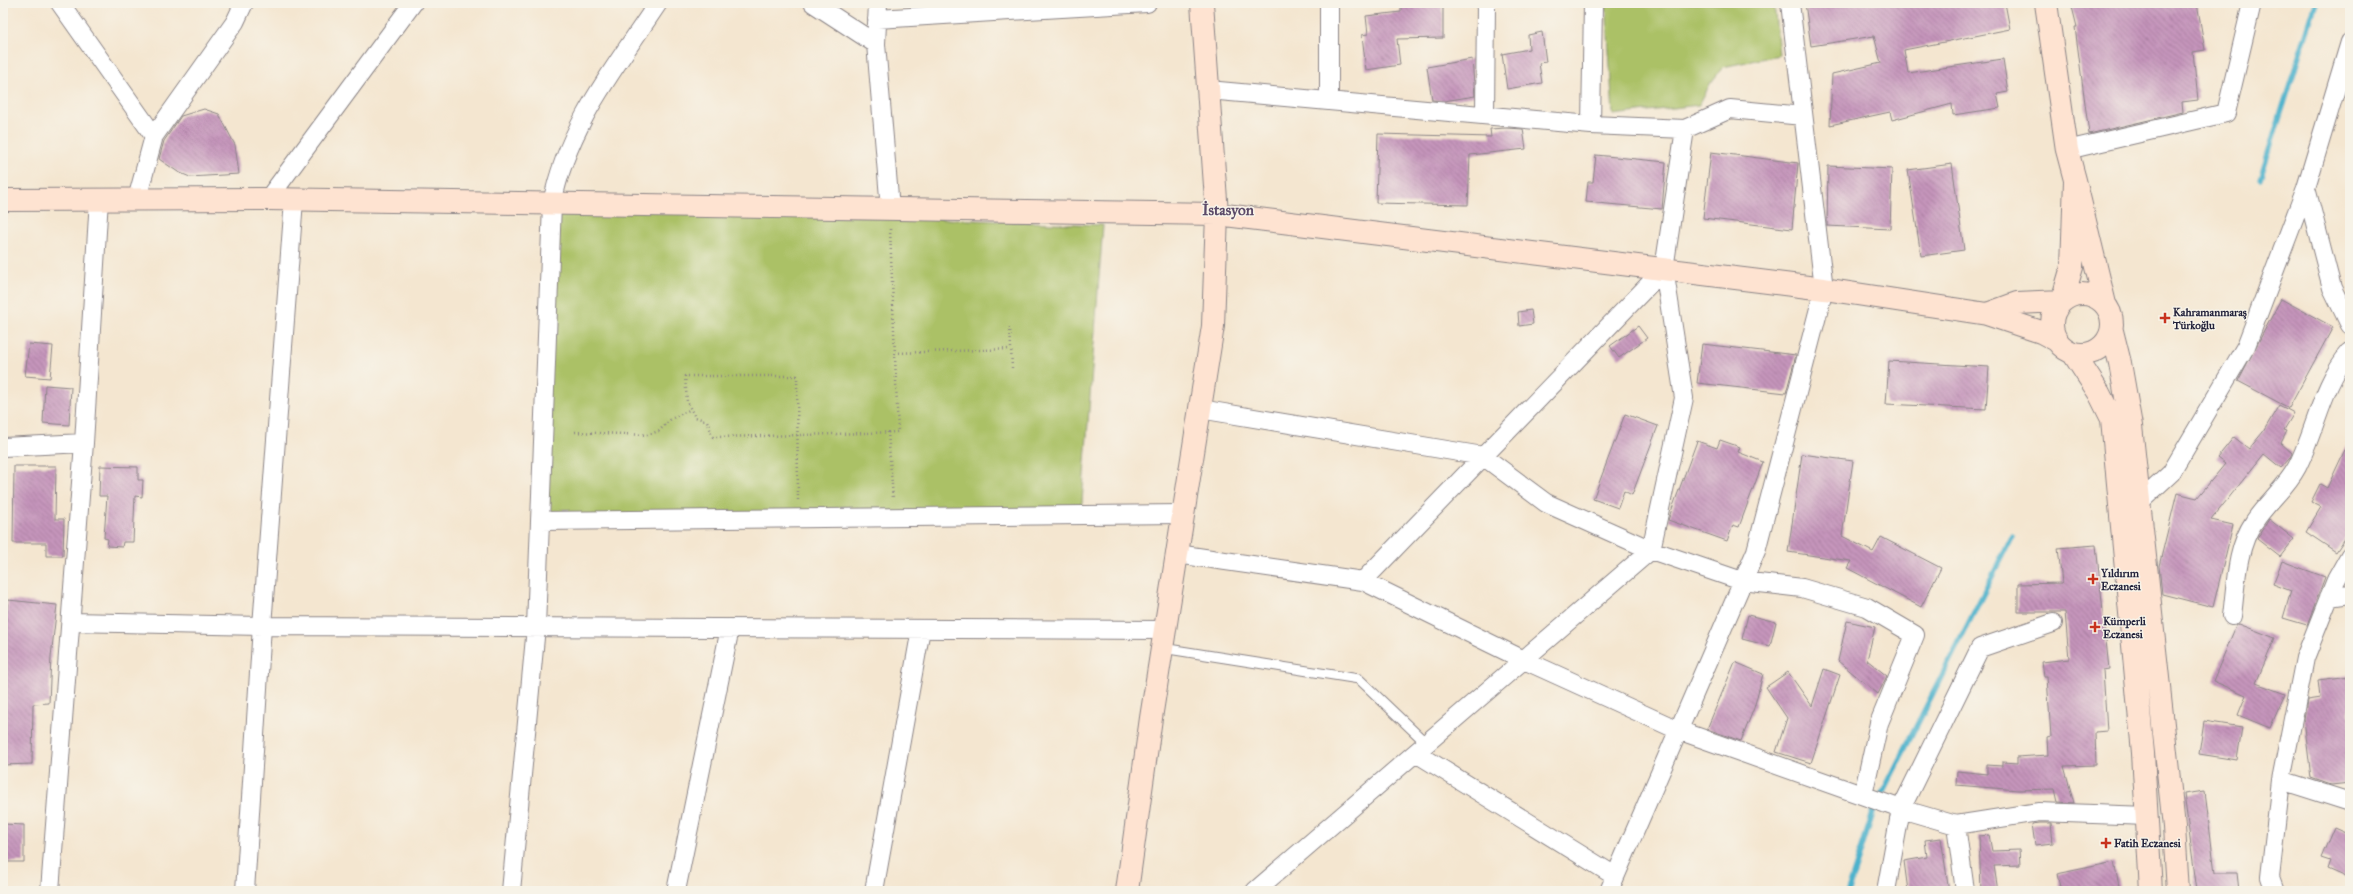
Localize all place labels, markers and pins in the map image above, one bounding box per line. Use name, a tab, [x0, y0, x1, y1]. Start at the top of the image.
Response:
place label: Kahramanmaraş Türkoğlu	[2172, 306, 2247, 332]
marker: Kahramanmaraş Türkoğlu	[2160, 313, 2170, 323]
place label: Yıldırım Eczanesi	[2100, 567, 2142, 593]
marker: Yıldırım Eczanesi	[2088, 574, 2098, 584]
place label: Kümperli Eczanesi	[2103, 615, 2147, 641]
marker: Kümperli Eczanesi	[2090, 622, 2100, 632]
place label: Fatih Eczanesi	[2114, 837, 2182, 850]
marker: Fatih Eczanesi	[2101, 838, 2111, 848]

